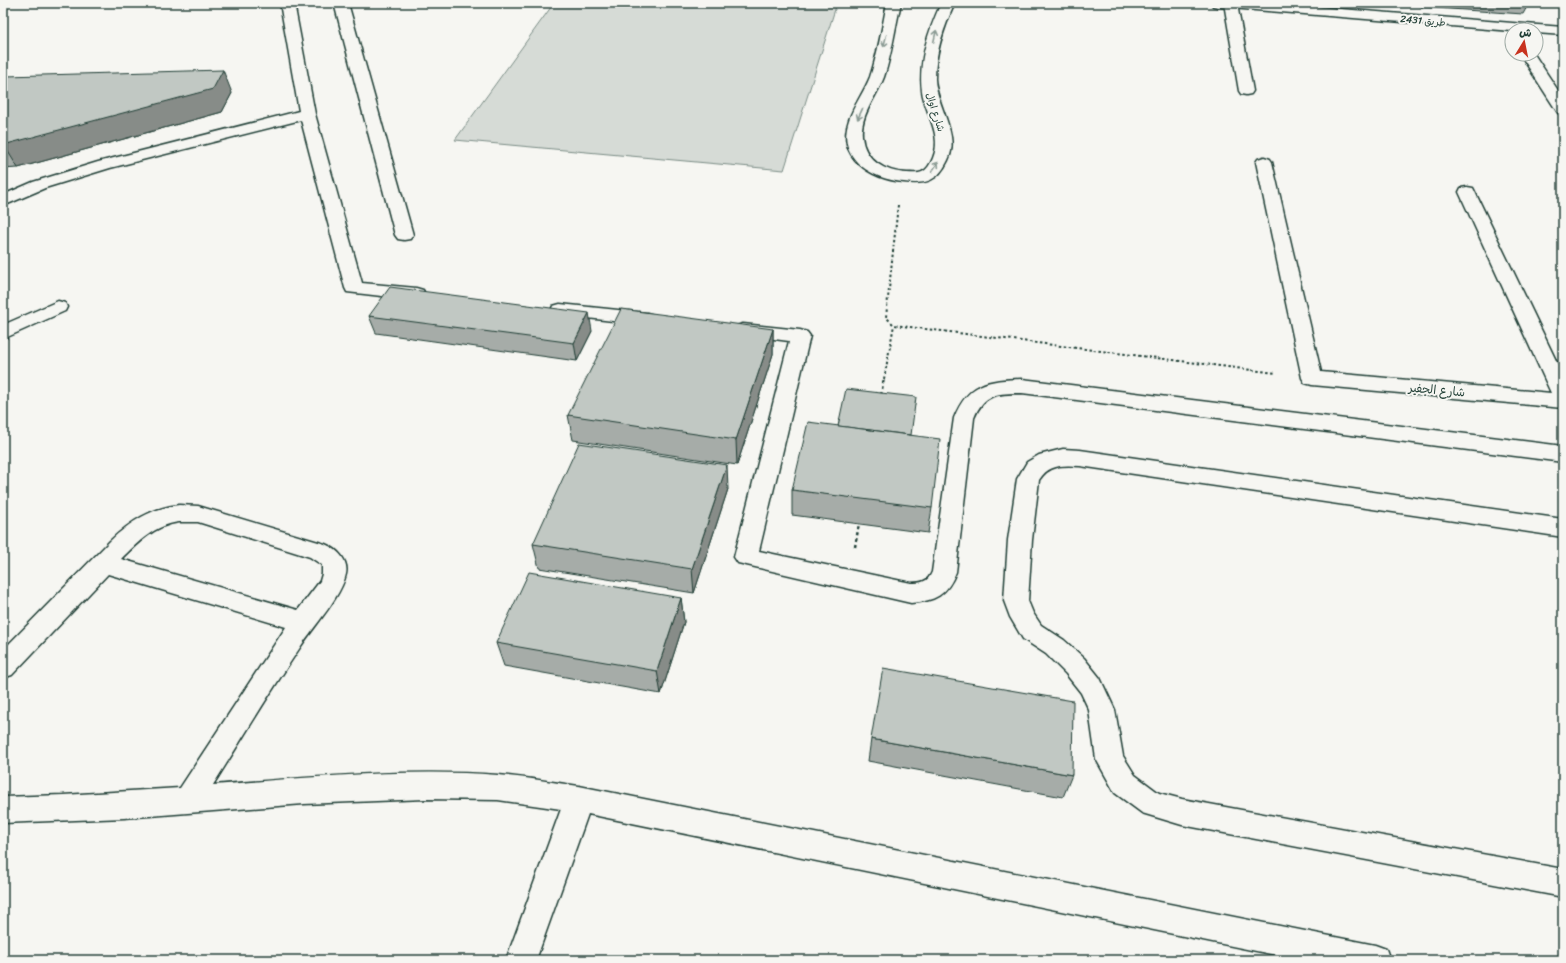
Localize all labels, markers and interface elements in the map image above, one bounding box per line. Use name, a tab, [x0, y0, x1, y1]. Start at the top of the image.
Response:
street label: طريق 2431	[1400, 10, 1446, 32]
north arrow	[1504, 22, 1544, 62]
text: ش	[1518, 22, 1533, 43]
one-way arrow	[932, 30, 940, 43]
one-way arrow	[881, 34, 889, 47]
street label: شارع اوال	[920, 90, 950, 135]
one-way arrow	[855, 108, 863, 120]
one-way arrow	[931, 162, 939, 173]
street label: شارع الجفير	[1407, 376, 1466, 403]

